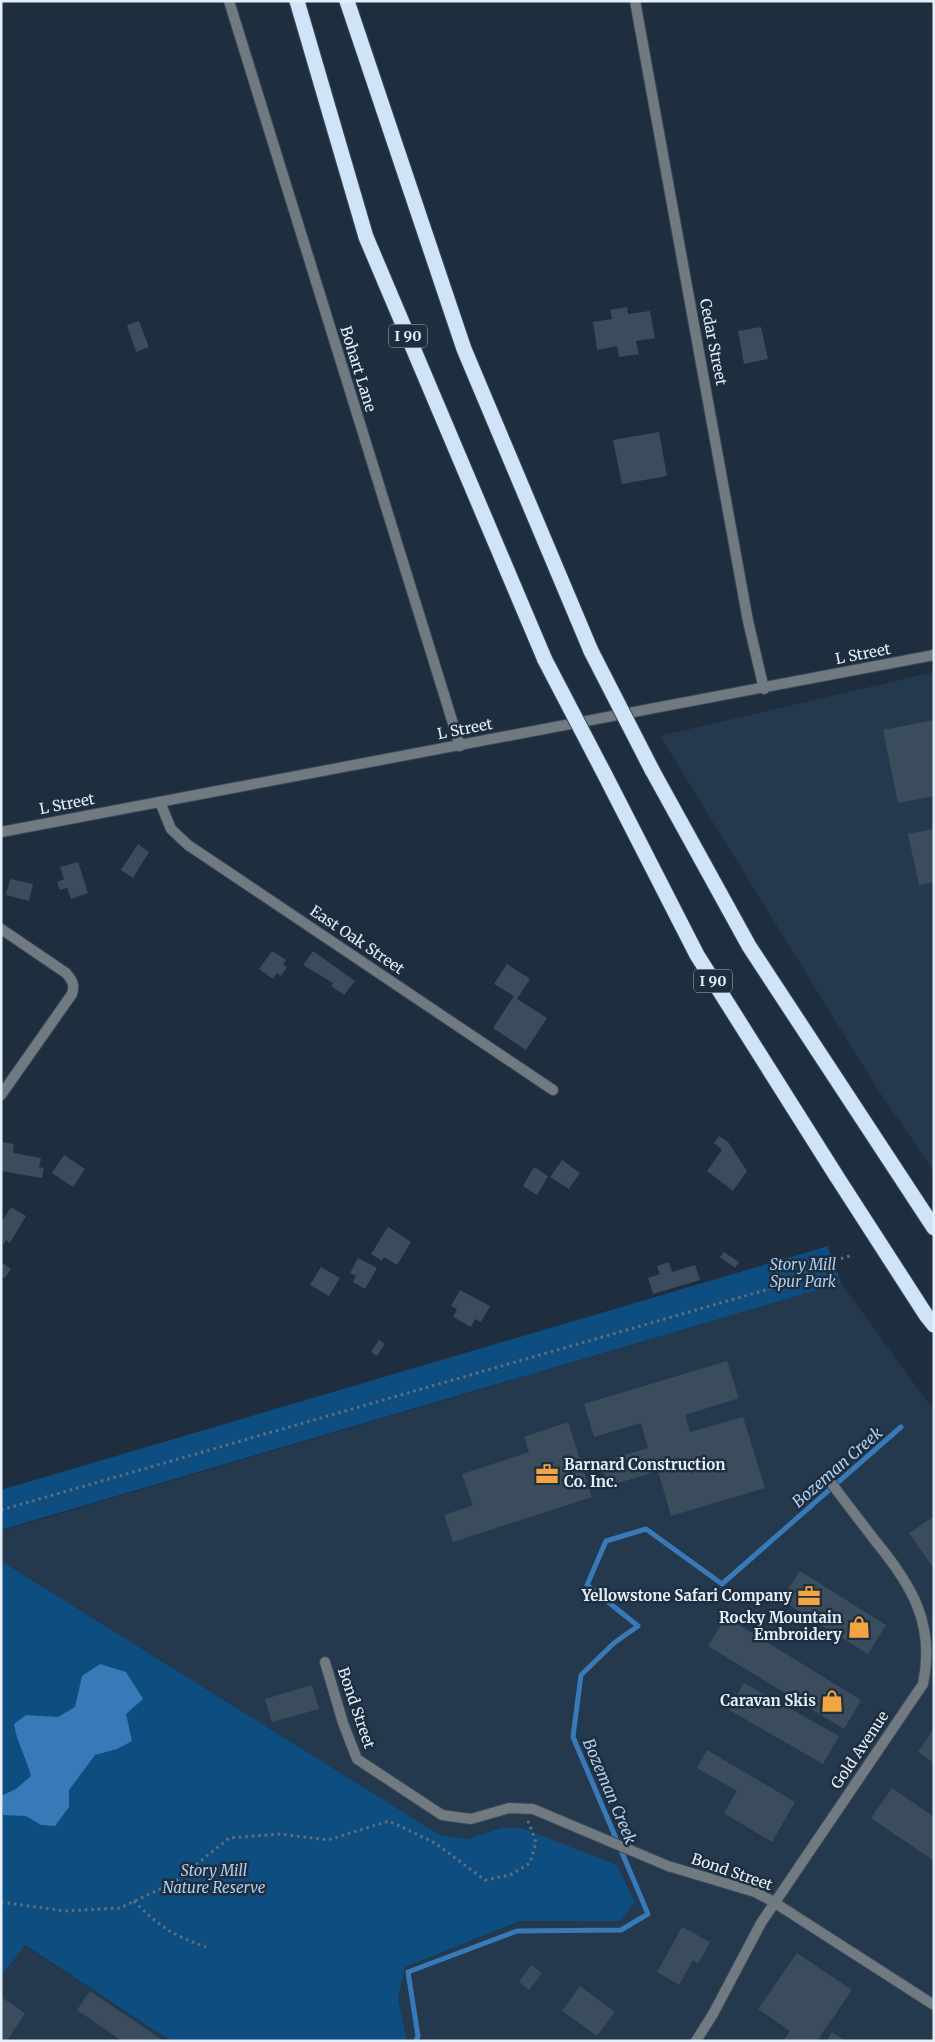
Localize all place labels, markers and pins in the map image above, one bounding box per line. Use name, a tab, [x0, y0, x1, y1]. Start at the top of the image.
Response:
place label: Barnard Construction Co. Inc.	[564, 1455, 725, 1491]
office icon: Barnard Construction Co. Inc.	[534, 1461, 560, 1487]
office icon: Yellowstone Safari Company	[796, 1583, 822, 1609]
place label: Yellowstone Safari Company	[581, 1586, 792, 1605]
place label: Rocky Mountain Embroidery	[719, 1608, 842, 1644]
shop icon: Rocky Mountain Embroidery	[846, 1614, 872, 1640]
shop icon: Caravan Skis	[819, 1688, 845, 1714]
place label: Caravan Skis	[720, 1691, 816, 1710]

